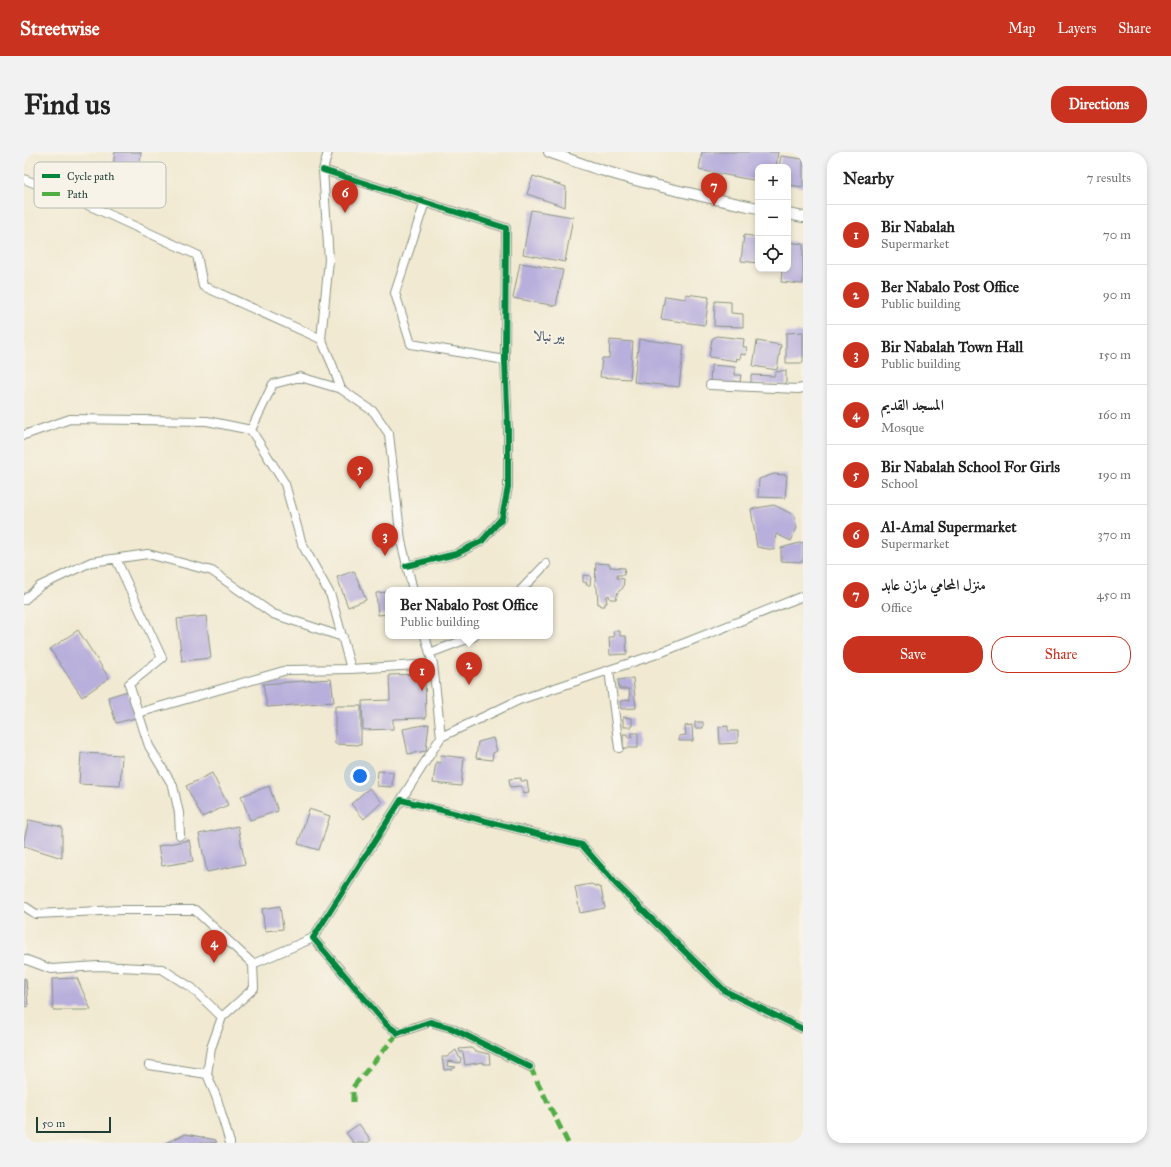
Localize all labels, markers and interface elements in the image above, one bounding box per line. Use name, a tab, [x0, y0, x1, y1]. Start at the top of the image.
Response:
text: Streetwise	[20, 17, 100, 40]
text: Map	[1008, 20, 1036, 37]
text: Layers	[1058, 20, 1096, 37]
text: Share	[1118, 20, 1151, 37]
button: Directions	[1051, 86, 1147, 123]
text: Find us	[24, 87, 110, 122]
legend	[34, 162, 166, 208]
map controls	[755, 164, 791, 272]
button: +	[755, 164, 791, 200]
text: Nearby	[843, 168, 894, 189]
text: Cycle path	[67, 170, 114, 183]
text: 7 results	[1087, 170, 1131, 186]
pin: 7	[701, 173, 727, 206]
pin: 6	[332, 180, 358, 213]
text: Path	[67, 188, 88, 201]
button: −	[755, 200, 791, 236]
text: Bir Nabalah	[881, 218, 955, 236]
text: 1	[853, 227, 859, 243]
text: 70 m	[1103, 227, 1131, 243]
button: locate	[755, 236, 791, 272]
text: Supermarket	[881, 236, 949, 252]
text: Ber Nabalo Post Office	[881, 278, 1019, 296]
text: 2	[853, 287, 859, 303]
text: 90 m	[1103, 287, 1131, 303]
text: Public building	[881, 296, 960, 312]
district label: بير نبالا	[533, 328, 565, 345]
text: Bir Nabalah Town Hall	[881, 338, 1023, 356]
text: 3	[853, 347, 859, 363]
text: 150 m	[1099, 347, 1131, 363]
text: Public building	[881, 356, 960, 372]
text: المسجد القديم	[881, 396, 944, 414]
text: 4	[852, 407, 860, 423]
text: 160 m	[1098, 407, 1131, 423]
text: Mosque	[881, 420, 924, 436]
pin: 5	[347, 456, 373, 489]
text: Bir Nabalah School For Girls	[881, 458, 1060, 476]
text: 5	[853, 467, 859, 483]
text: 190 m	[1098, 467, 1131, 483]
text: School	[881, 476, 918, 492]
text: Al-Amal Supermarket	[881, 518, 1017, 536]
pin: 3	[372, 523, 398, 556]
text: 6	[853, 527, 859, 543]
text: 370 m	[1098, 527, 1131, 543]
text: Supermarket	[881, 536, 949, 552]
text: منزل المحامي مازن عابد	[881, 576, 986, 594]
popup	[385, 587, 553, 639]
text: 7	[853, 587, 859, 603]
text: 450 m	[1096, 587, 1131, 603]
text: Ber Nabalo Post Office	[400, 596, 538, 614]
text: Office	[881, 600, 912, 616]
text: Public building	[400, 614, 479, 630]
button: Save	[843, 636, 983, 673]
button: Share	[991, 636, 1131, 673]
pin: 2	[456, 652, 482, 685]
pin: 1	[409, 658, 435, 691]
your location	[350, 766, 370, 786]
pin: 4	[201, 930, 227, 963]
scale bar	[36, 1115, 111, 1134]
text: 50 m	[42, 1117, 65, 1130]

